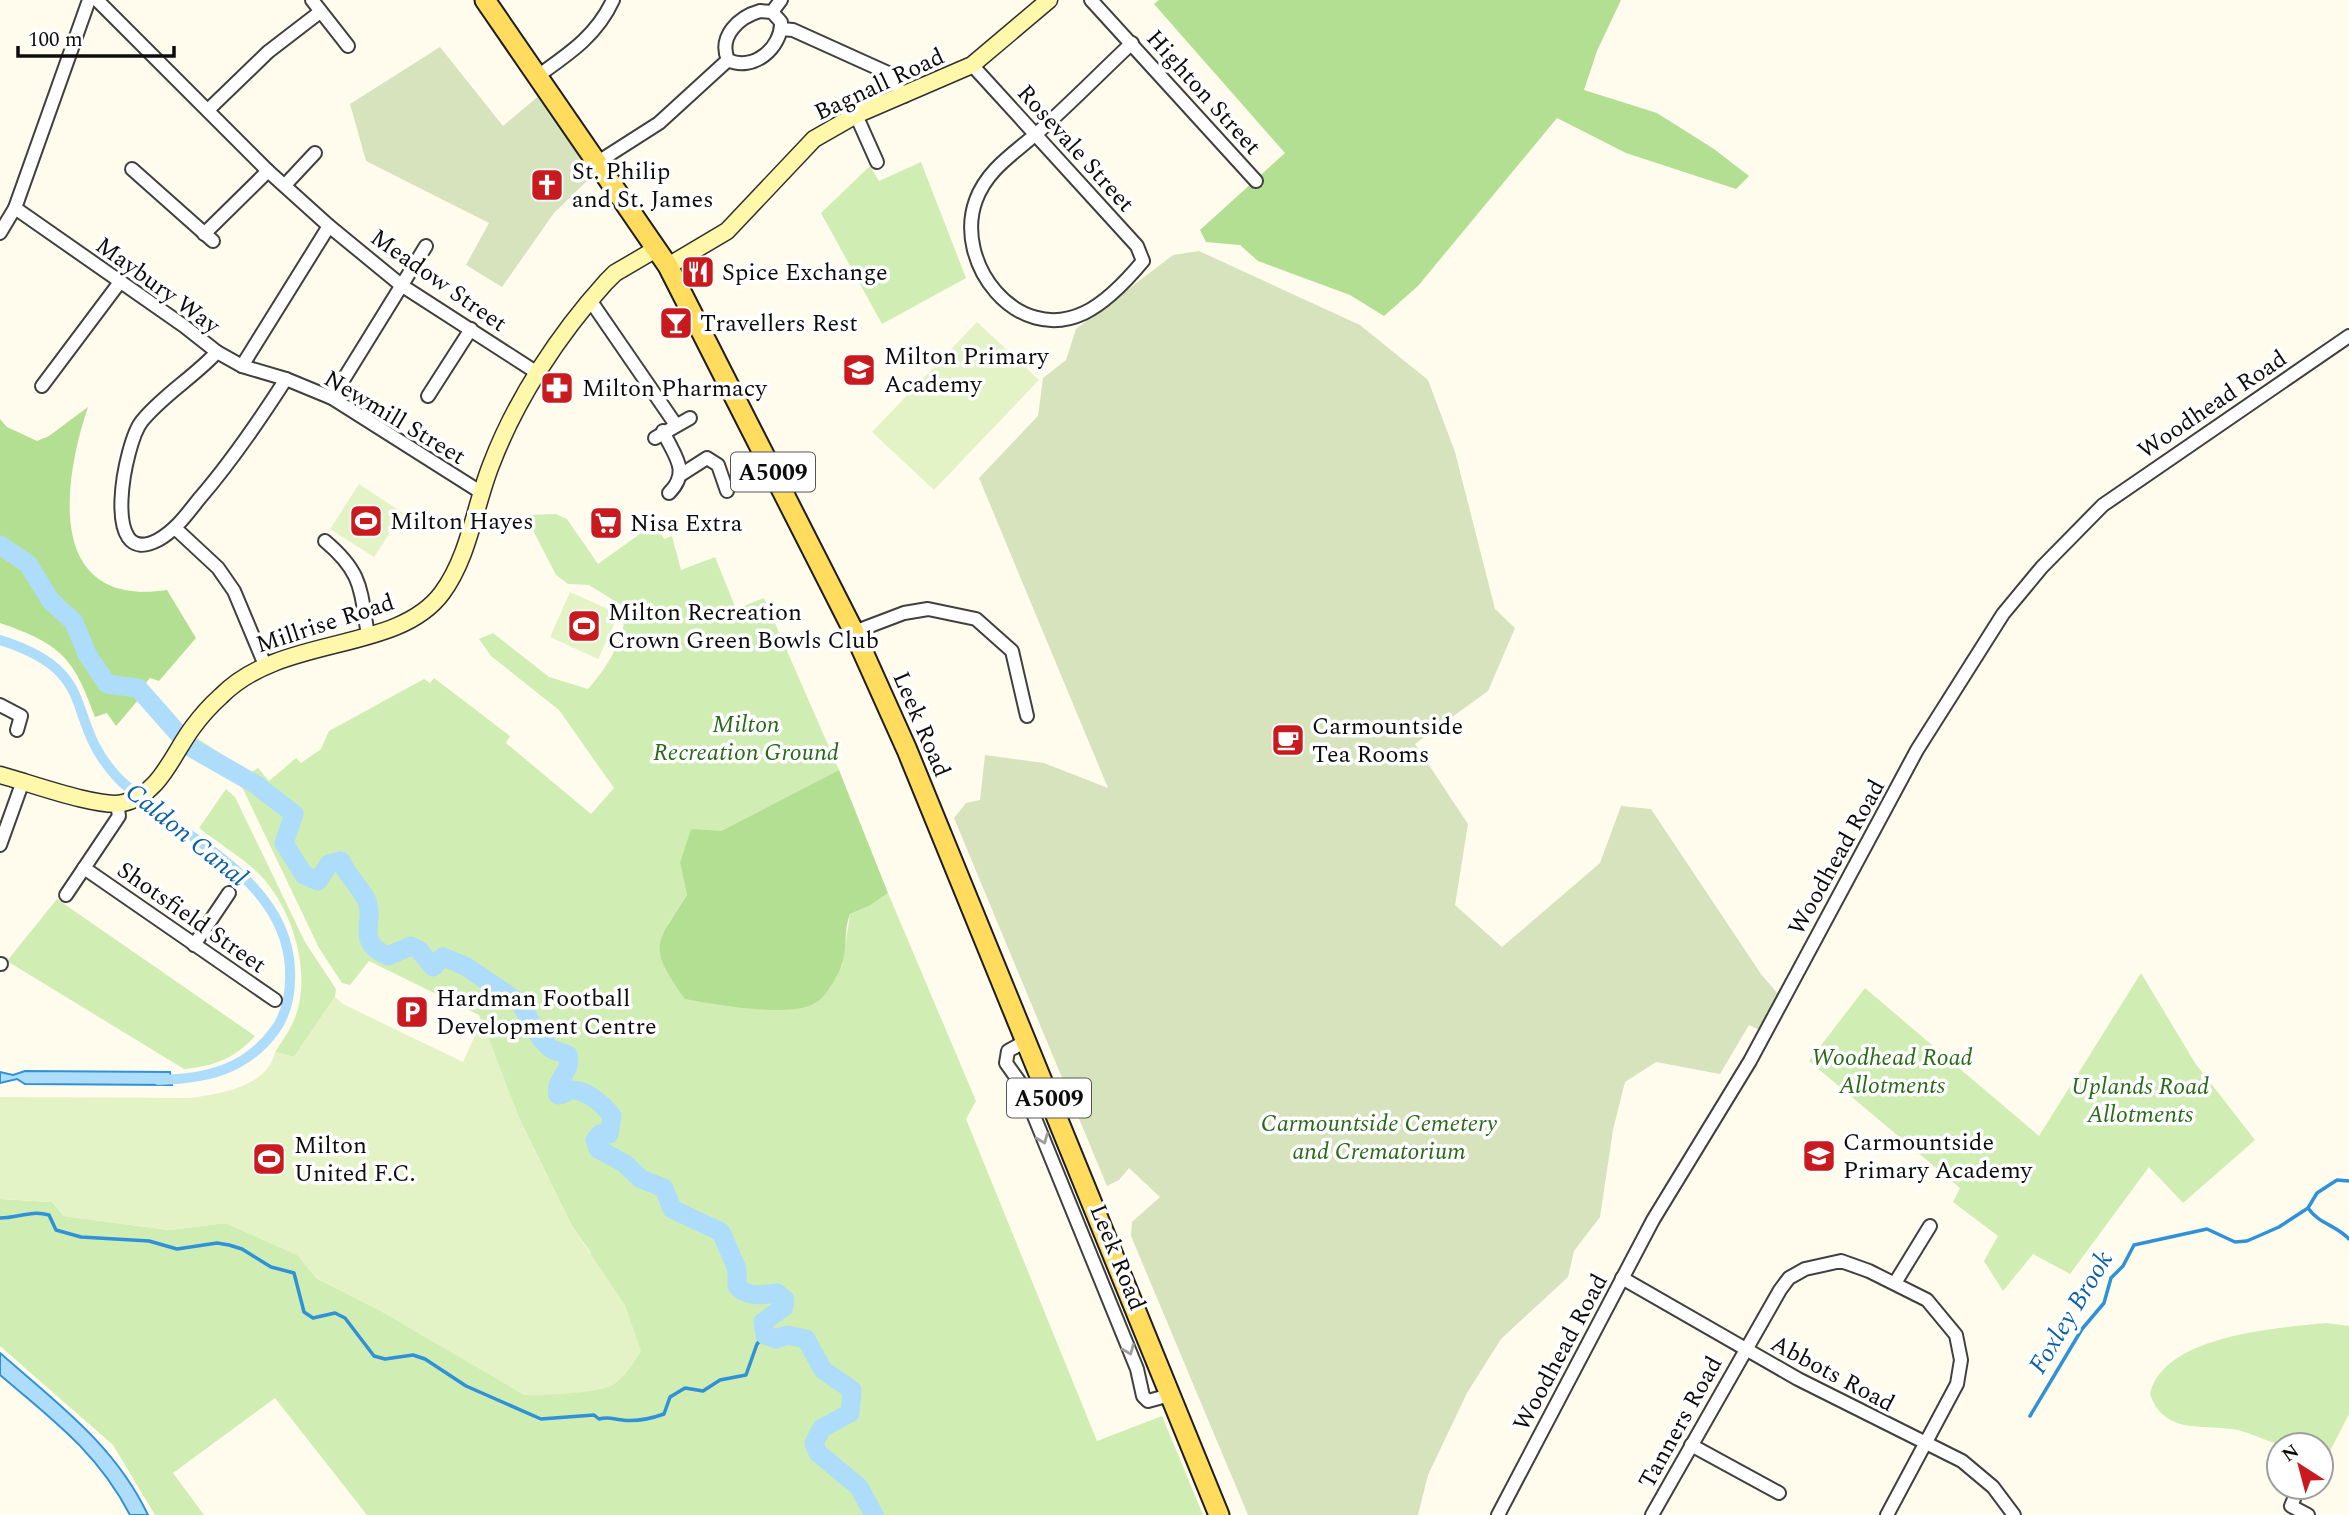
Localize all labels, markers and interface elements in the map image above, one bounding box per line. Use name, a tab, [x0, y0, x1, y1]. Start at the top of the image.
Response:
scale bar	[18, 14, 173, 58]
street label: Highton Street	[1137, 22, 1270, 163]
text: 100 m	[28, 24, 83, 56]
street label: Bagnall Road	[808, 39, 950, 131]
street label: Rosevale Street	[1008, 77, 1143, 221]
place label: St. Philip and St. James	[572, 154, 714, 218]
church icon: St. Philip and St. James	[528, 166, 566, 204]
street label: Meadow Street	[363, 220, 514, 341]
street label: Maybury Way	[88, 228, 228, 344]
restaurant icon: Spice Exchange	[679, 253, 717, 291]
place label: Spice Exchange	[722, 255, 888, 291]
bar icon: Travellers Rest	[657, 304, 695, 342]
place label: Travellers Rest	[700, 306, 858, 342]
place label: Milton Primary Academy	[884, 339, 1050, 403]
street label: Woodhead Road	[2131, 341, 2295, 468]
school or university icon: Milton Primary Academy	[840, 351, 878, 389]
street label: Newmill Street	[317, 361, 472, 474]
pharmacy icon: Milton Pharmacy	[538, 369, 576, 407]
place label: Milton Pharmacy	[582, 371, 768, 407]
road number: A5009	[731, 452, 815, 492]
sports icon: Milton Hayes	[347, 502, 385, 540]
place label: Milton Hayes	[390, 504, 534, 540]
supermarket icon: Nisa Extra	[587, 504, 625, 542]
place label: Nisa Extra	[630, 506, 743, 542]
street label: Millrise Road	[251, 585, 399, 663]
place label: Milton Recreation Crown Green Bowls Club	[608, 595, 879, 659]
sports icon: Milton Recreation Crown Green Bowls Club	[565, 607, 603, 645]
street label: Leek Road	[883, 666, 960, 783]
park label: Milton Recreation Ground	[653, 707, 839, 771]
place label: Carmountside Tea Rooms	[1312, 709, 1463, 773]
cafe icon: Carmountside Tea Rooms	[1269, 721, 1307, 759]
water label: Caldon Canal	[116, 773, 257, 897]
street label: Woodhead Road	[1779, 773, 1895, 942]
street label: Shotsfield Street	[109, 853, 274, 983]
place label: Hardman Football Development Centre	[436, 981, 657, 1045]
parking icon: Hardman Football Development Centre	[393, 993, 431, 1031]
park label: Woodhead Road Allotments	[1811, 1040, 1973, 1104]
park label: Uplands Road Allotments	[2071, 1069, 2209, 1133]
road number: A5009	[1007, 1078, 1091, 1118]
park label: Carmountside Cemetery and Crematorium	[1261, 1106, 1498, 1170]
place label: Carmountside Primary Academy	[1843, 1125, 2034, 1189]
place label: Milton United F.C.	[294, 1128, 416, 1192]
one-way arrow	[1035, 1132, 1049, 1144]
school or university icon: Carmountside Primary Academy	[1800, 1137, 1838, 1175]
sports icon: Milton United F.C.	[250, 1140, 288, 1178]
street label: Leek Road	[1079, 1199, 1155, 1316]
water label: Foxley Brook	[2018, 1243, 2123, 1382]
street label: Woodhead Road	[1504, 1267, 1618, 1438]
street label: Abbots Road	[1764, 1326, 1901, 1422]
one-way arrow	[1121, 1342, 1135, 1355]
street label: Tanners Road	[1630, 1350, 1732, 1495]
north arrow	[2265, 1431, 2335, 1501]
text: N	[2276, 1437, 2306, 1470]

